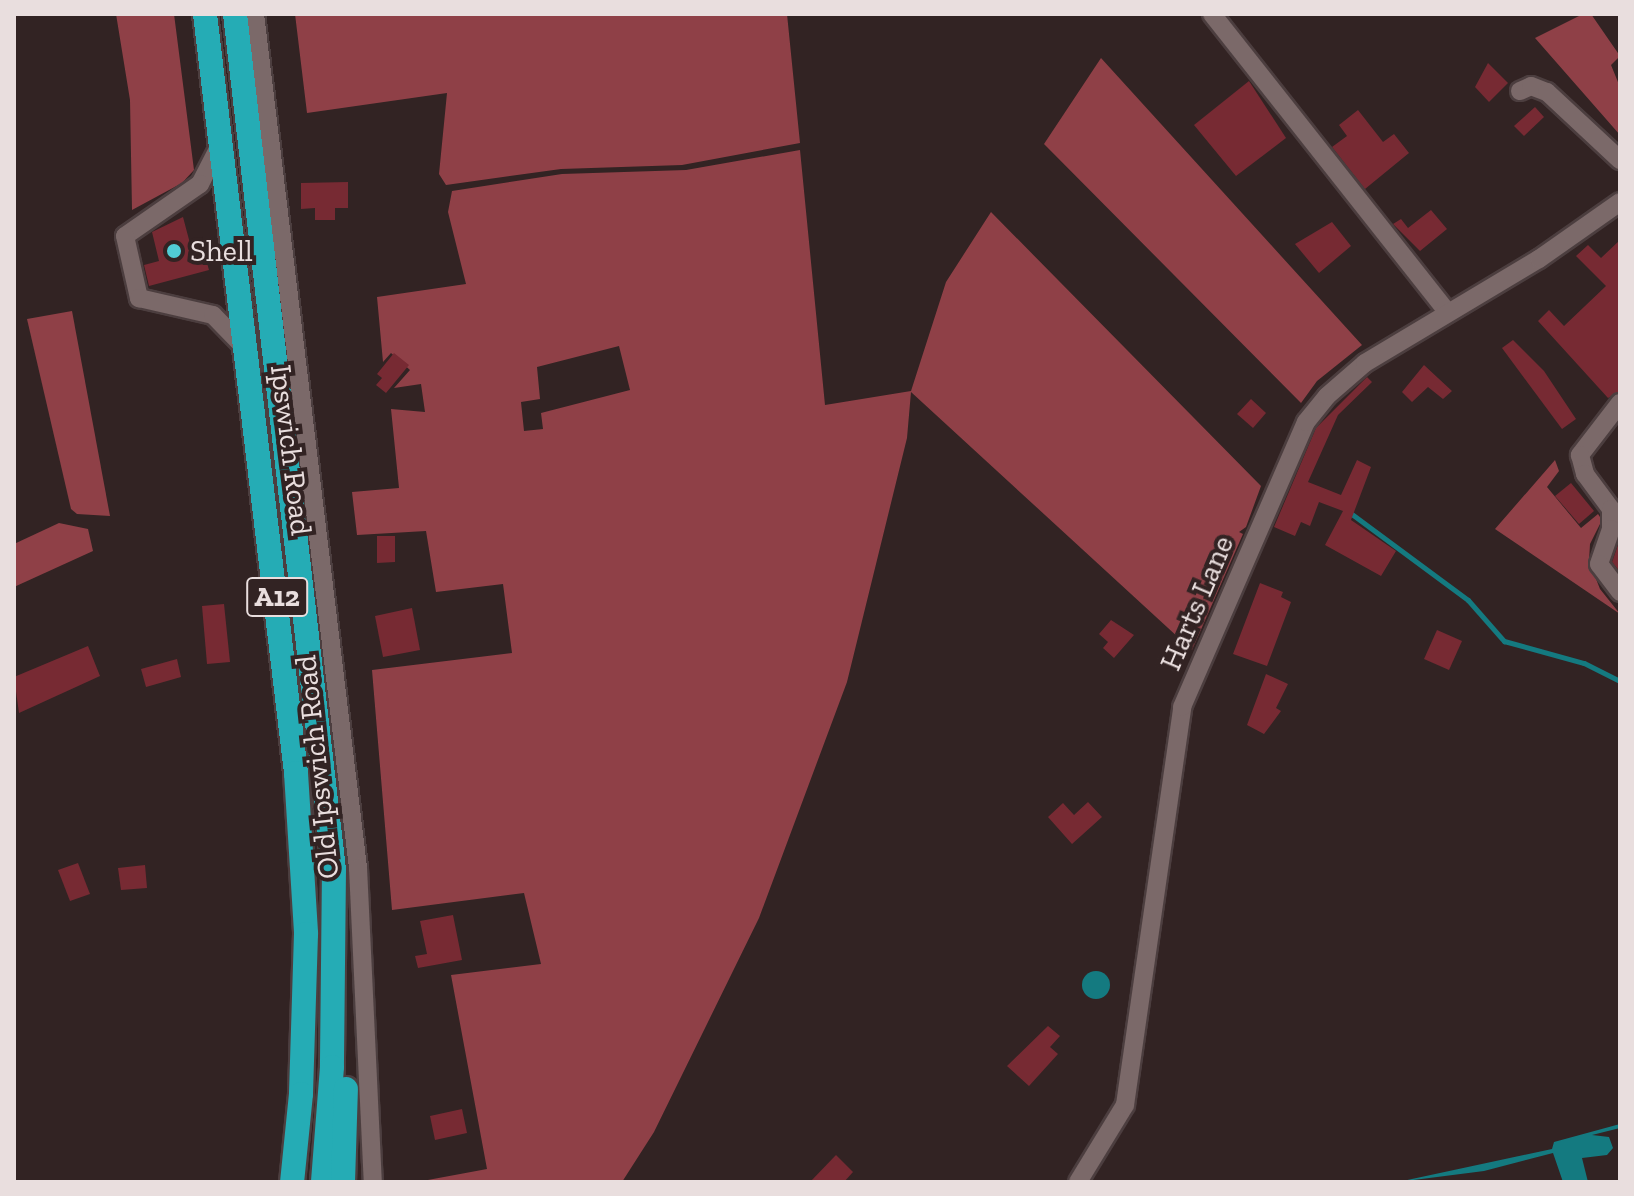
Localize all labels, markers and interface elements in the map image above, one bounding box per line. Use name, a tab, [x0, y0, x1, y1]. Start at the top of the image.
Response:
place label: Shell	[190, 233, 253, 269]
marker: Shell	[165, 242, 183, 260]
street label: Ipswich Road	[263, 362, 319, 538]
street label: Harts Lane	[1153, 530, 1241, 676]
road number: A12	[245, 573, 309, 621]
street label: Old Ipswich Road	[287, 653, 347, 881]

